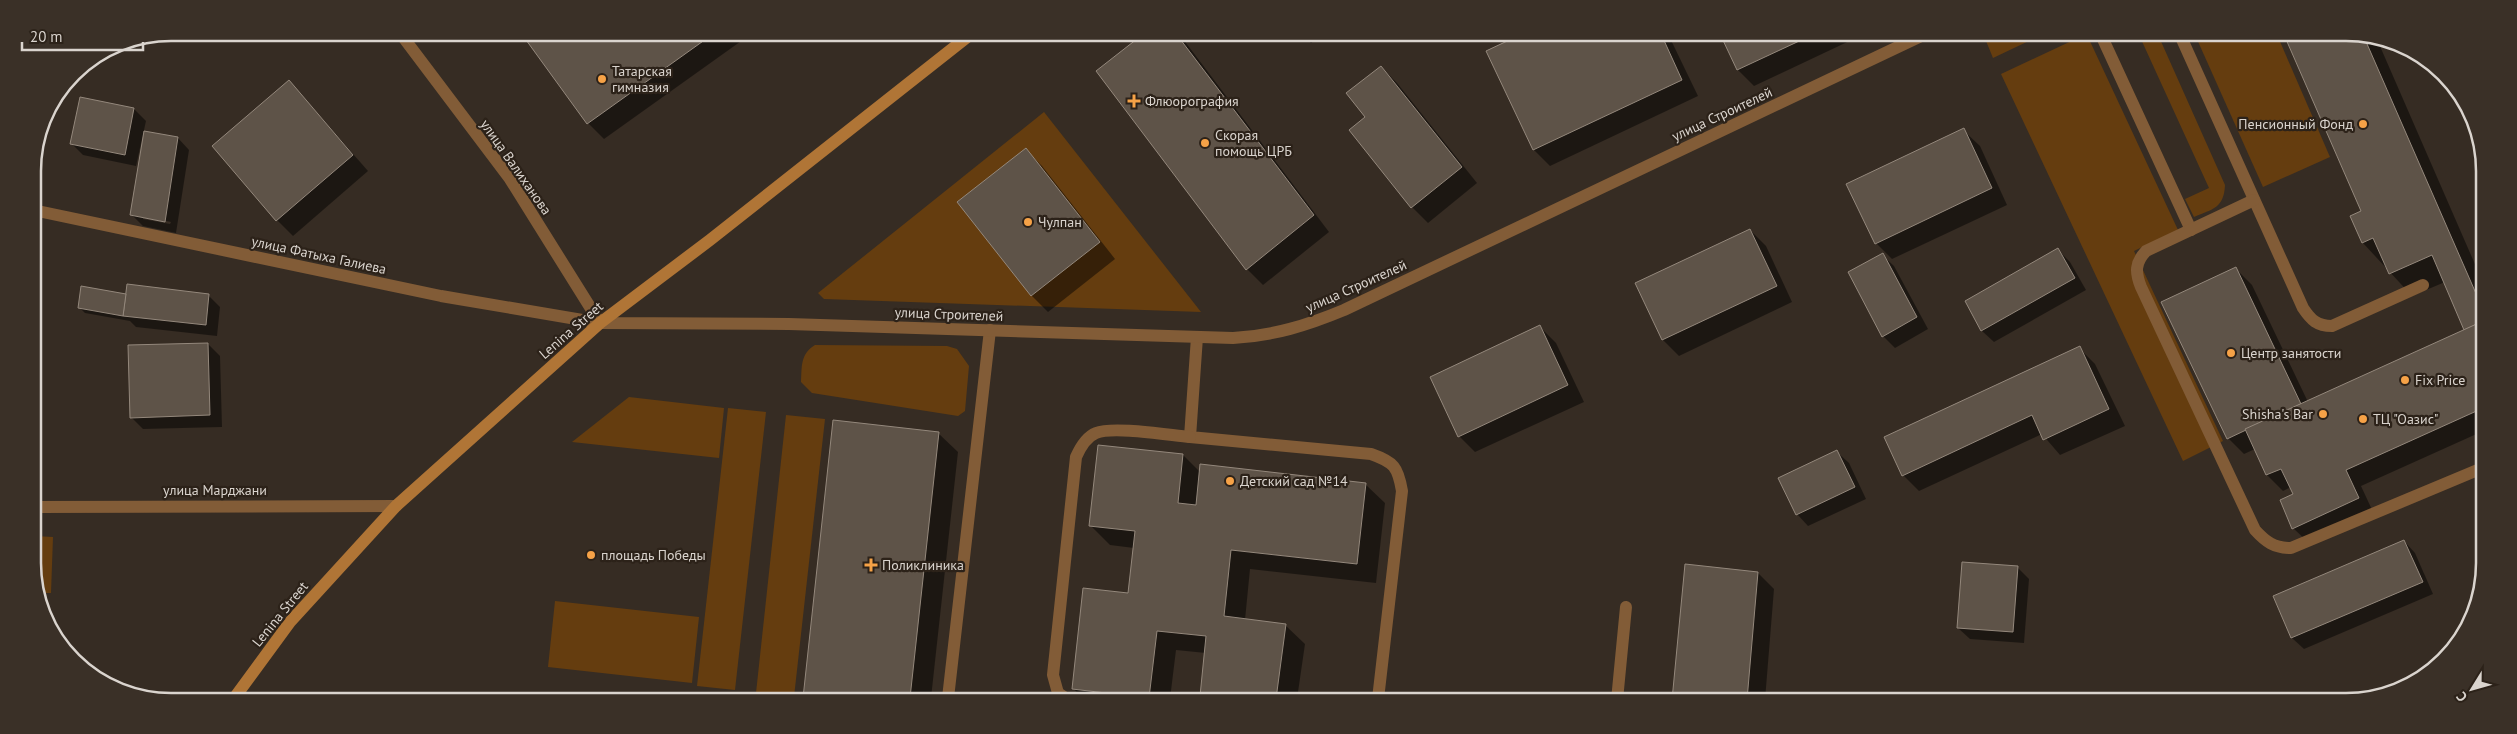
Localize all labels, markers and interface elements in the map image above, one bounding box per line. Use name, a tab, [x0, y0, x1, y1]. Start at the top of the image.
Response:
scale bar	[22, 20, 144, 52]
text: 20 m	[30, 27, 63, 46]
place label: Татарская гимназия	[612, 62, 672, 96]
marker: Татарская гимназия	[596, 73, 608, 85]
street label: улица Строителей	[1669, 83, 1775, 145]
place label: Флюорография	[1145, 92, 1239, 110]
marker: Флюорография	[1127, 94, 1141, 108]
place label: Пенсионный Фонд	[2238, 115, 2353, 133]
street label: улица Валиханова	[476, 116, 556, 218]
marker: Пенсионный Фонд	[2357, 118, 2369, 130]
place label: Скорая помощь ЦРБ	[1215, 126, 1292, 160]
marker: Скорая помощь ЦРБ	[1199, 137, 1211, 149]
place label: Чулпан	[1038, 213, 1082, 231]
marker: Чулпан	[1022, 216, 1034, 228]
street label: улица Фатыха Галиева	[250, 232, 388, 278]
street label: улица Строителей	[1303, 256, 1409, 316]
street label: Lenina Street	[535, 297, 607, 363]
street label: улица Строителей	[894, 303, 1004, 325]
place label: Центр занятости	[2241, 344, 2341, 362]
marker: Центр занятости	[2225, 347, 2237, 359]
place label: Fix Price	[2415, 371, 2465, 389]
marker: Fix Price	[2399, 374, 2411, 386]
place label: Shisha's Bar	[2242, 405, 2313, 423]
marker: Shisha's Bar	[2317, 408, 2329, 420]
place label: ТЦ "Оазис"	[2373, 410, 2439, 428]
marker: ТЦ "Оазис"	[2357, 413, 2369, 425]
place label: Детский сад №14	[1240, 472, 1348, 490]
marker: Детский сад №14	[1224, 475, 1236, 487]
street label: улица Марджани	[163, 481, 267, 499]
place label: площадь Победы	[601, 546, 706, 564]
marker: площадь Победы	[585, 549, 597, 561]
place label: Поликлиника	[882, 556, 964, 574]
marker: Поликлиника	[864, 558, 878, 572]
street label: Lenina Street	[248, 577, 312, 650]
north arrow	[2447, 664, 2497, 714]
text: С	[2452, 688, 2471, 705]

